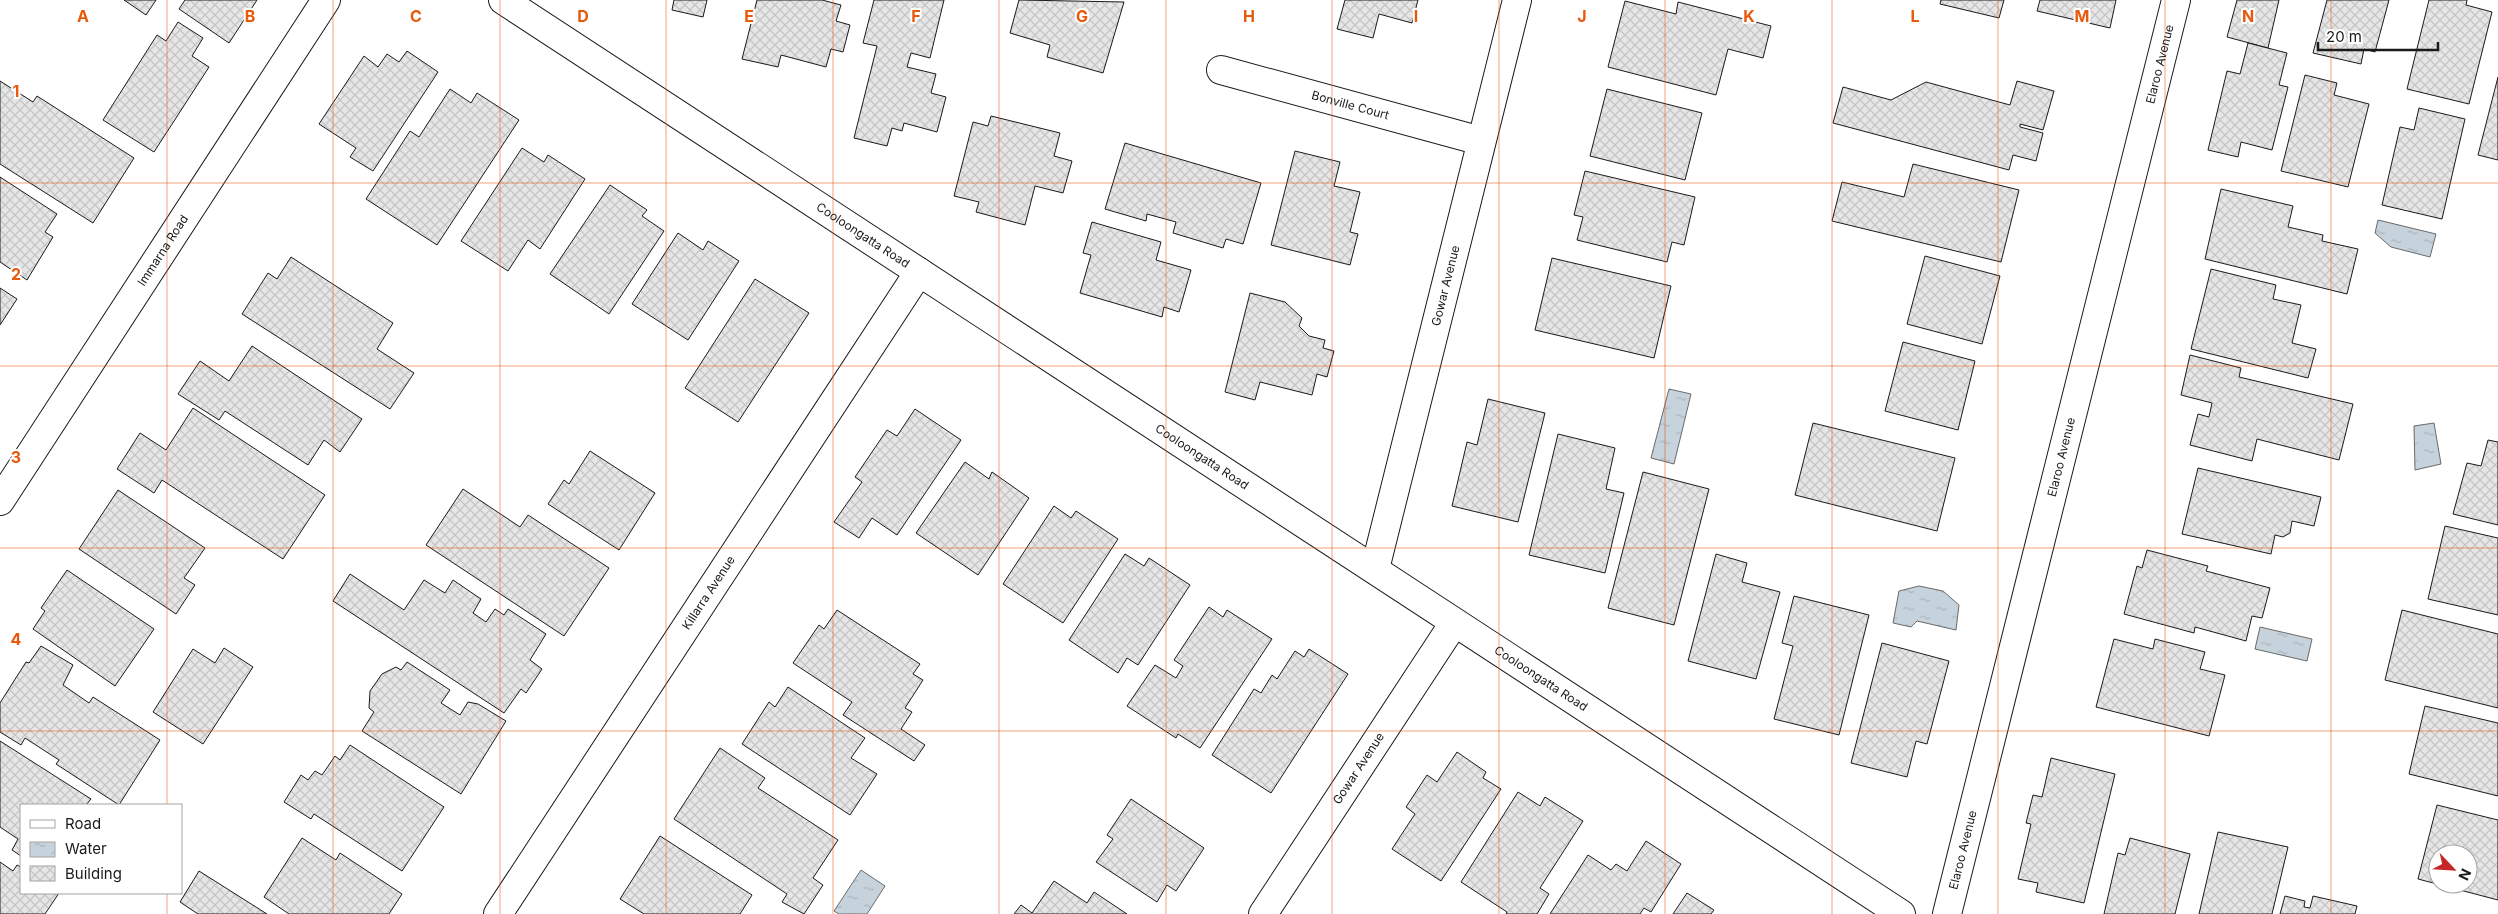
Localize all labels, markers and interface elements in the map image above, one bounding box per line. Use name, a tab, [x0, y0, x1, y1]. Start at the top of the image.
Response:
text: A	[77, 6, 89, 26]
text: B	[245, 6, 255, 26]
text: C	[410, 6, 422, 26]
text: D	[577, 6, 589, 26]
text: E	[744, 6, 754, 26]
text: F	[911, 6, 921, 26]
text: G	[1076, 6, 1088, 26]
text: H	[1243, 6, 1255, 26]
text: I	[1414, 6, 1418, 26]
text: J	[1577, 6, 1587, 26]
text: K	[1743, 6, 1755, 26]
text: L	[1910, 6, 1920, 26]
text: M	[2075, 6, 2089, 26]
text: N	[2242, 6, 2254, 26]
scale bar	[2318, 20, 2438, 52]
street label: Elaroo Avenue	[2142, 23, 2177, 105]
text: 20 m	[2326, 27, 2362, 46]
text: 1	[13, 81, 19, 101]
street label: Bonville Court	[1310, 87, 1391, 123]
street label: Cooloongatta Road	[814, 199, 913, 271]
street label: Immarna Road	[134, 212, 191, 289]
street label: Gowar Avenue	[1428, 244, 1462, 327]
text: 2	[11, 264, 21, 284]
street label: Elaroo Avenue	[2044, 416, 2078, 498]
street label: Cooloongatta Road	[1153, 421, 1252, 492]
text: 3	[11, 447, 21, 467]
street label: Killarra Avenue	[679, 553, 738, 632]
text: 4	[11, 629, 22, 649]
street label: Cooloongatta Road	[1492, 642, 1591, 714]
street label: Gowar Avenue	[1329, 730, 1387, 807]
legend	[20, 804, 182, 894]
street label: Elaroo Avenue	[1945, 809, 1980, 891]
text: Road	[65, 814, 101, 833]
text: Water	[65, 839, 107, 858]
north arrow	[2428, 844, 2478, 894]
text: Building	[65, 864, 122, 883]
text: N	[2455, 866, 2475, 883]

